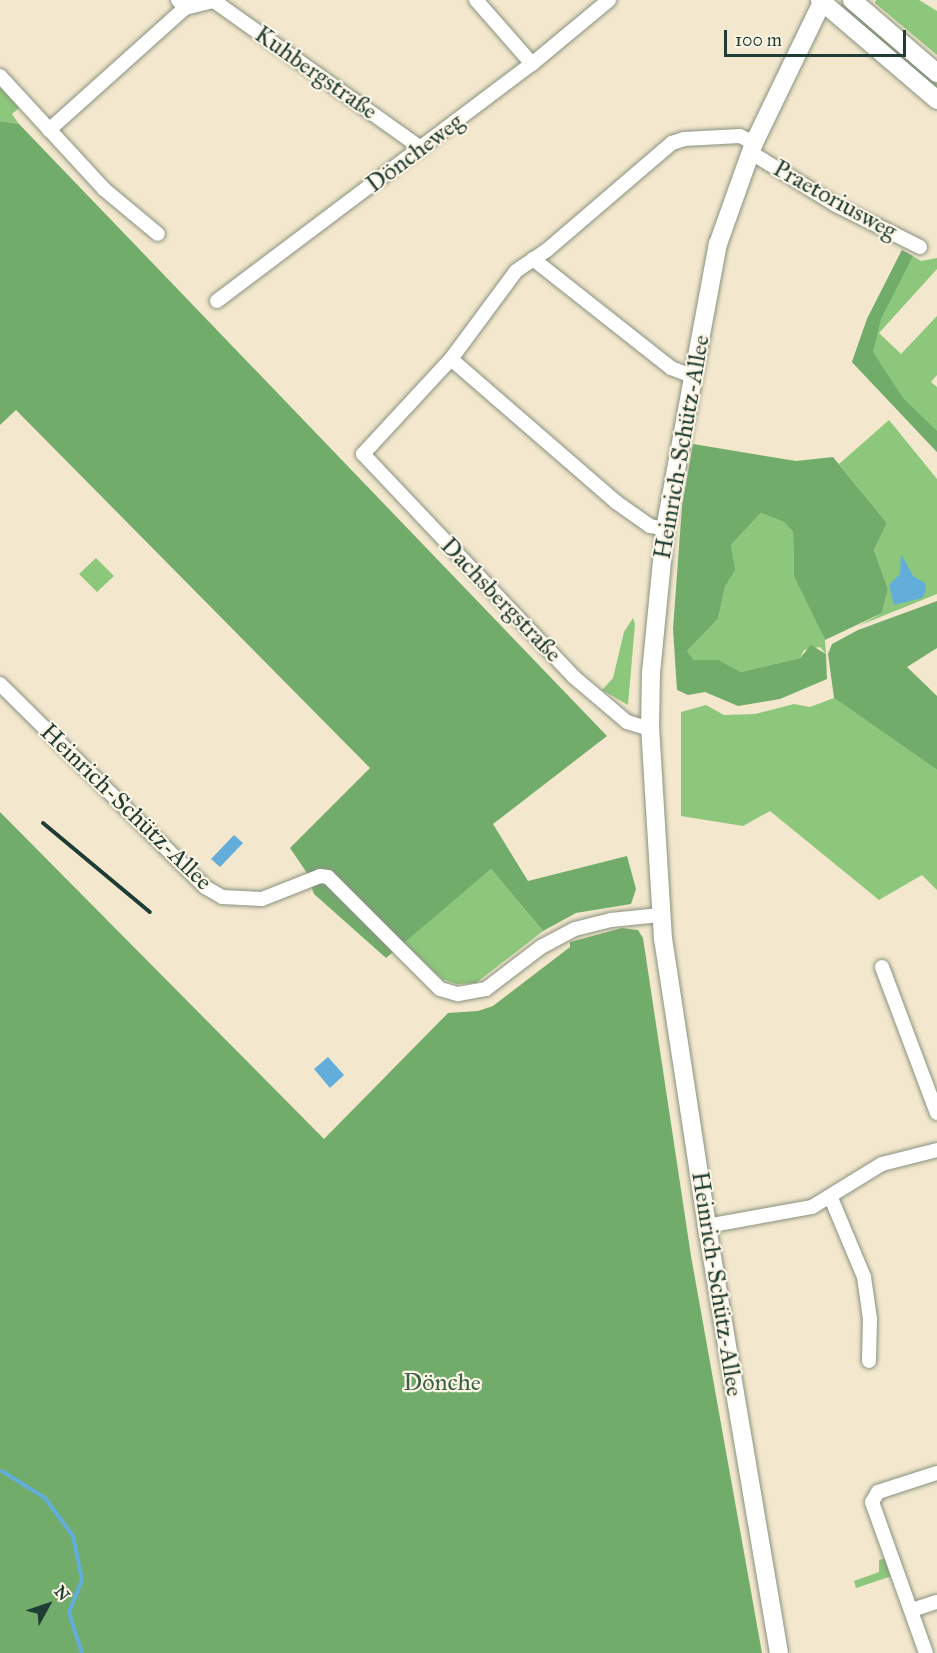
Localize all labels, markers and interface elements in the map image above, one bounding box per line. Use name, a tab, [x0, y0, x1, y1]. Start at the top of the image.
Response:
scale bar	[727, 18, 908, 56]
street label: Kuhbergstraße	[249, 20, 383, 126]
text: 100 m	[735, 29, 782, 51]
street label: Döncheweg	[361, 107, 469, 199]
street label: Praetoriusweg	[768, 154, 902, 246]
street label: Heinrich-Schütz-Allee	[648, 333, 716, 561]
street label: Dachsbergstraße	[434, 532, 568, 668]
street label: Heinrich-Schütz-Allee	[34, 718, 218, 896]
street label: Heinrich-Schütz-Allee	[685, 1169, 749, 1399]
park label: Dönche	[403, 1369, 481, 1397]
north arrow	[18, 1575, 78, 1635]
text: N	[51, 1582, 74, 1604]

